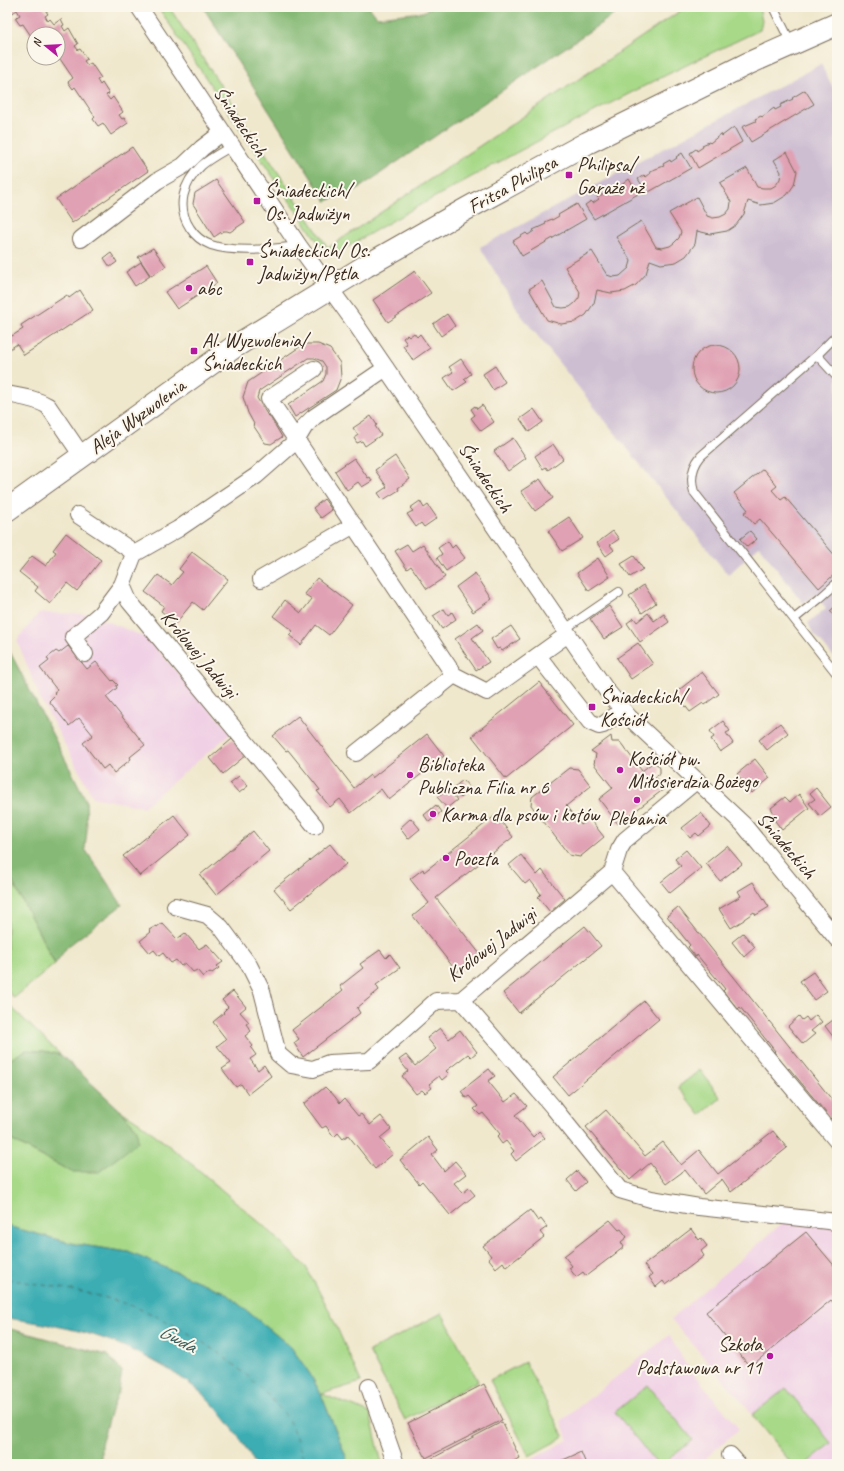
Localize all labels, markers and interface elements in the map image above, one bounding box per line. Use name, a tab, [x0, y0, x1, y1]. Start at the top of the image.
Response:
north arrow	[26, 26, 66, 66]
text: N	[29, 35, 45, 48]
street label: Śniadeckich	[208, 81, 274, 162]
street label: Fritsa Philipsa	[463, 149, 563, 219]
place label: Philipsa/ Garaże nż	[577, 152, 646, 200]
marker: Philipsa/ Garaże nż	[564, 170, 574, 180]
place label: Śniadeckich/ Os. Jadwiżyn	[265, 178, 356, 226]
marker: Śniadeckich/ Os. Jadwiżyn	[252, 196, 262, 206]
place label: Śniadeckich/ Os. Jadwiżyn/Pętla	[257, 238, 370, 286]
marker: Śniadeckich/ Os. Jadwiżyn/Pętla	[245, 257, 255, 267]
place label: abc	[197, 276, 222, 301]
marker: abc	[184, 283, 194, 293]
place label: Al. Wyzwolenia/ Śniadeckich	[202, 328, 312, 376]
marker: Al. Wyzwolenia/ Śniadeckich	[189, 346, 199, 356]
street label: Aleja Wyzwolenia	[84, 372, 192, 460]
street label: Śniadeckich	[453, 437, 519, 518]
street label: Królowej Jadwigi	[155, 605, 245, 705]
place label: Śniadeckich/ Kościół	[600, 684, 691, 732]
marker: Śniadeckich/ Kościół	[587, 702, 597, 712]
place label: Kościół pw. Miłosierdzia Bożego	[628, 746, 759, 794]
place label: Biblioteka Publiczna Filia nr 6	[418, 752, 550, 800]
marker: Kościół pw. Miłosierdzia Bożego	[615, 765, 625, 775]
marker: Biblioteka Publiczna Filia nr 6	[405, 770, 415, 780]
marker: Plebania	[632, 795, 642, 805]
place label: Karma dla psów i kotów	[441, 802, 601, 827]
place label: Plebania	[608, 806, 667, 831]
street label: Śniadeckich	[751, 807, 822, 885]
marker: Karma dla psów i kotów	[428, 809, 438, 819]
place label: Poczta	[454, 846, 500, 871]
marker: Poczta	[441, 853, 451, 863]
street label: Królowej Jadwigi	[441, 900, 543, 987]
water label: Gwda	[155, 1317, 203, 1359]
place label: Szkoła Podstawowa nr 11	[637, 1332, 763, 1380]
marker: Szkoła Podstawowa nr 11	[765, 1351, 775, 1361]

